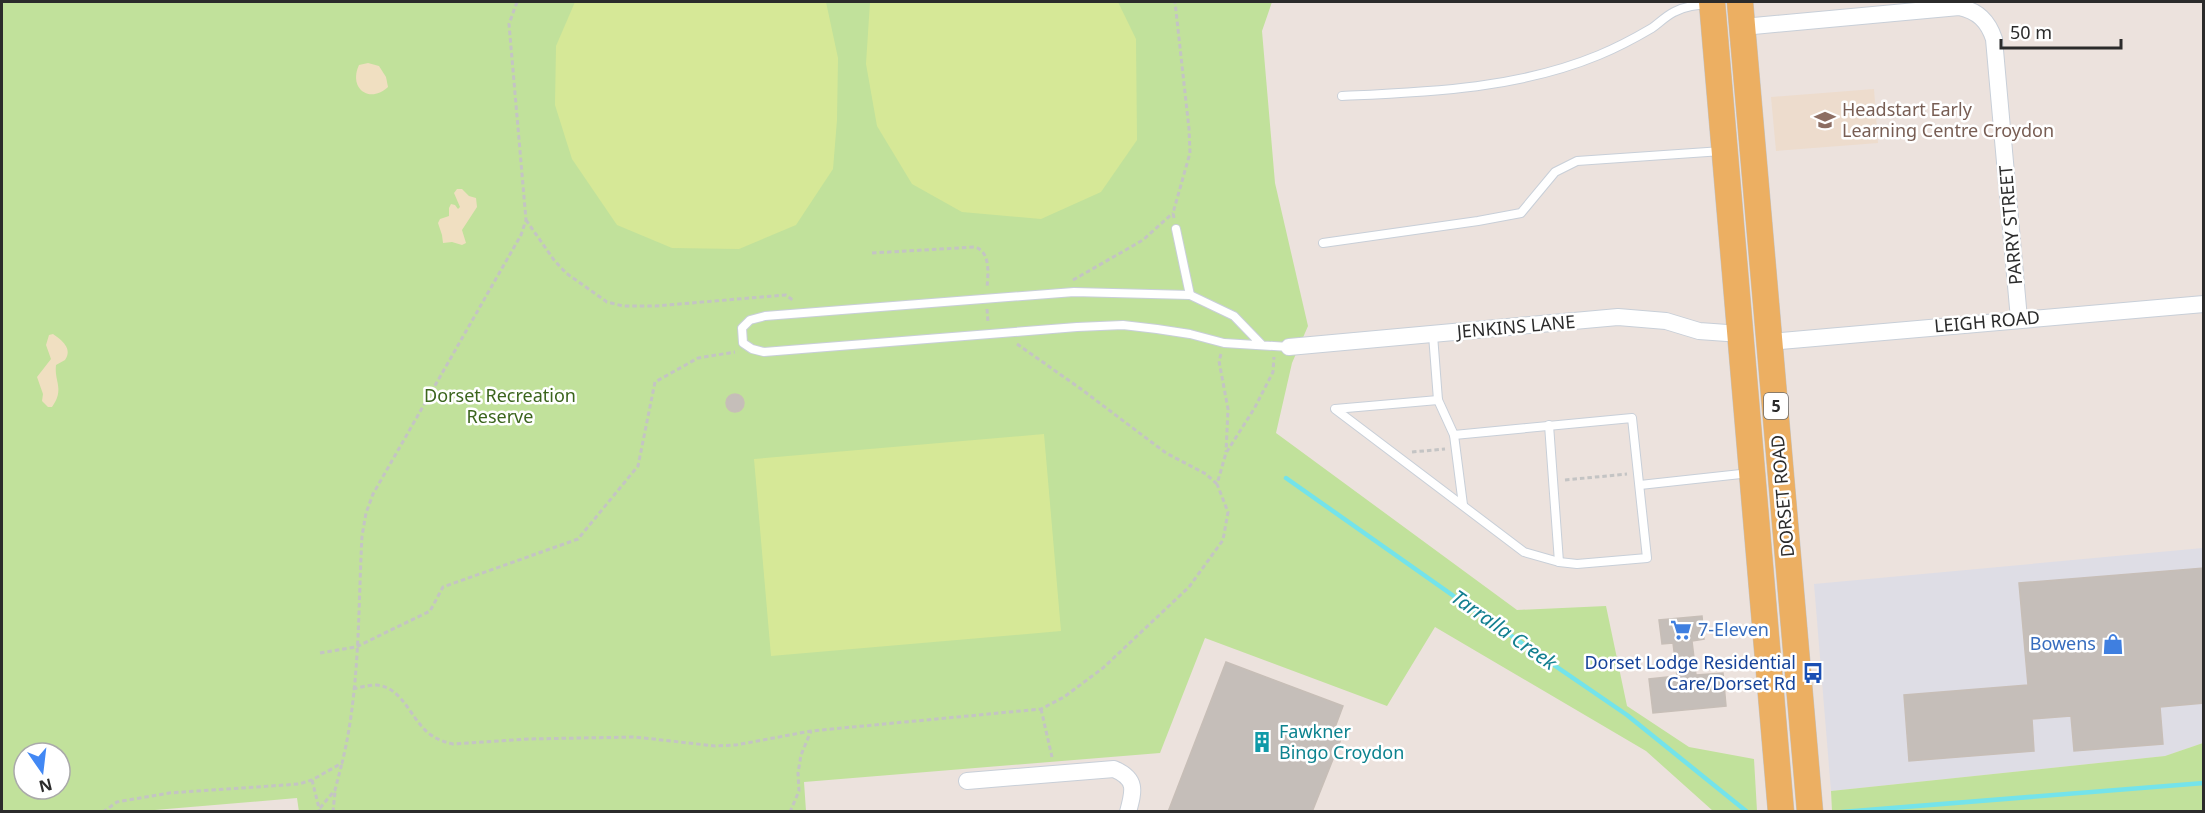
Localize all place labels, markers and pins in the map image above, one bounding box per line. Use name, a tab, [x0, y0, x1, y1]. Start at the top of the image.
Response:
place label: Headstart Early Learning Centre Croydon	[1842, 97, 2054, 142]
school or university icon: Headstart Early Learning Centre Croydon	[1813, 108, 1837, 132]
place label: 7-Eleven	[1698, 617, 1769, 641]
supermarket icon: 7-Eleven	[1669, 618, 1693, 642]
place label: Bowens	[2030, 631, 2096, 655]
shop icon: Bowens	[2101, 632, 2125, 656]
place label: Dorset Lodge Residential Care/Dorset Rd	[1584, 650, 1796, 695]
bus stop icon: Dorset Lodge Residential Care/Dorset Rd	[1801, 661, 1825, 685]
place label: Fawkner Bingo Croydon	[1279, 719, 1404, 764]
building icon: Fawkner Bingo Croydon	[1250, 730, 1274, 754]

